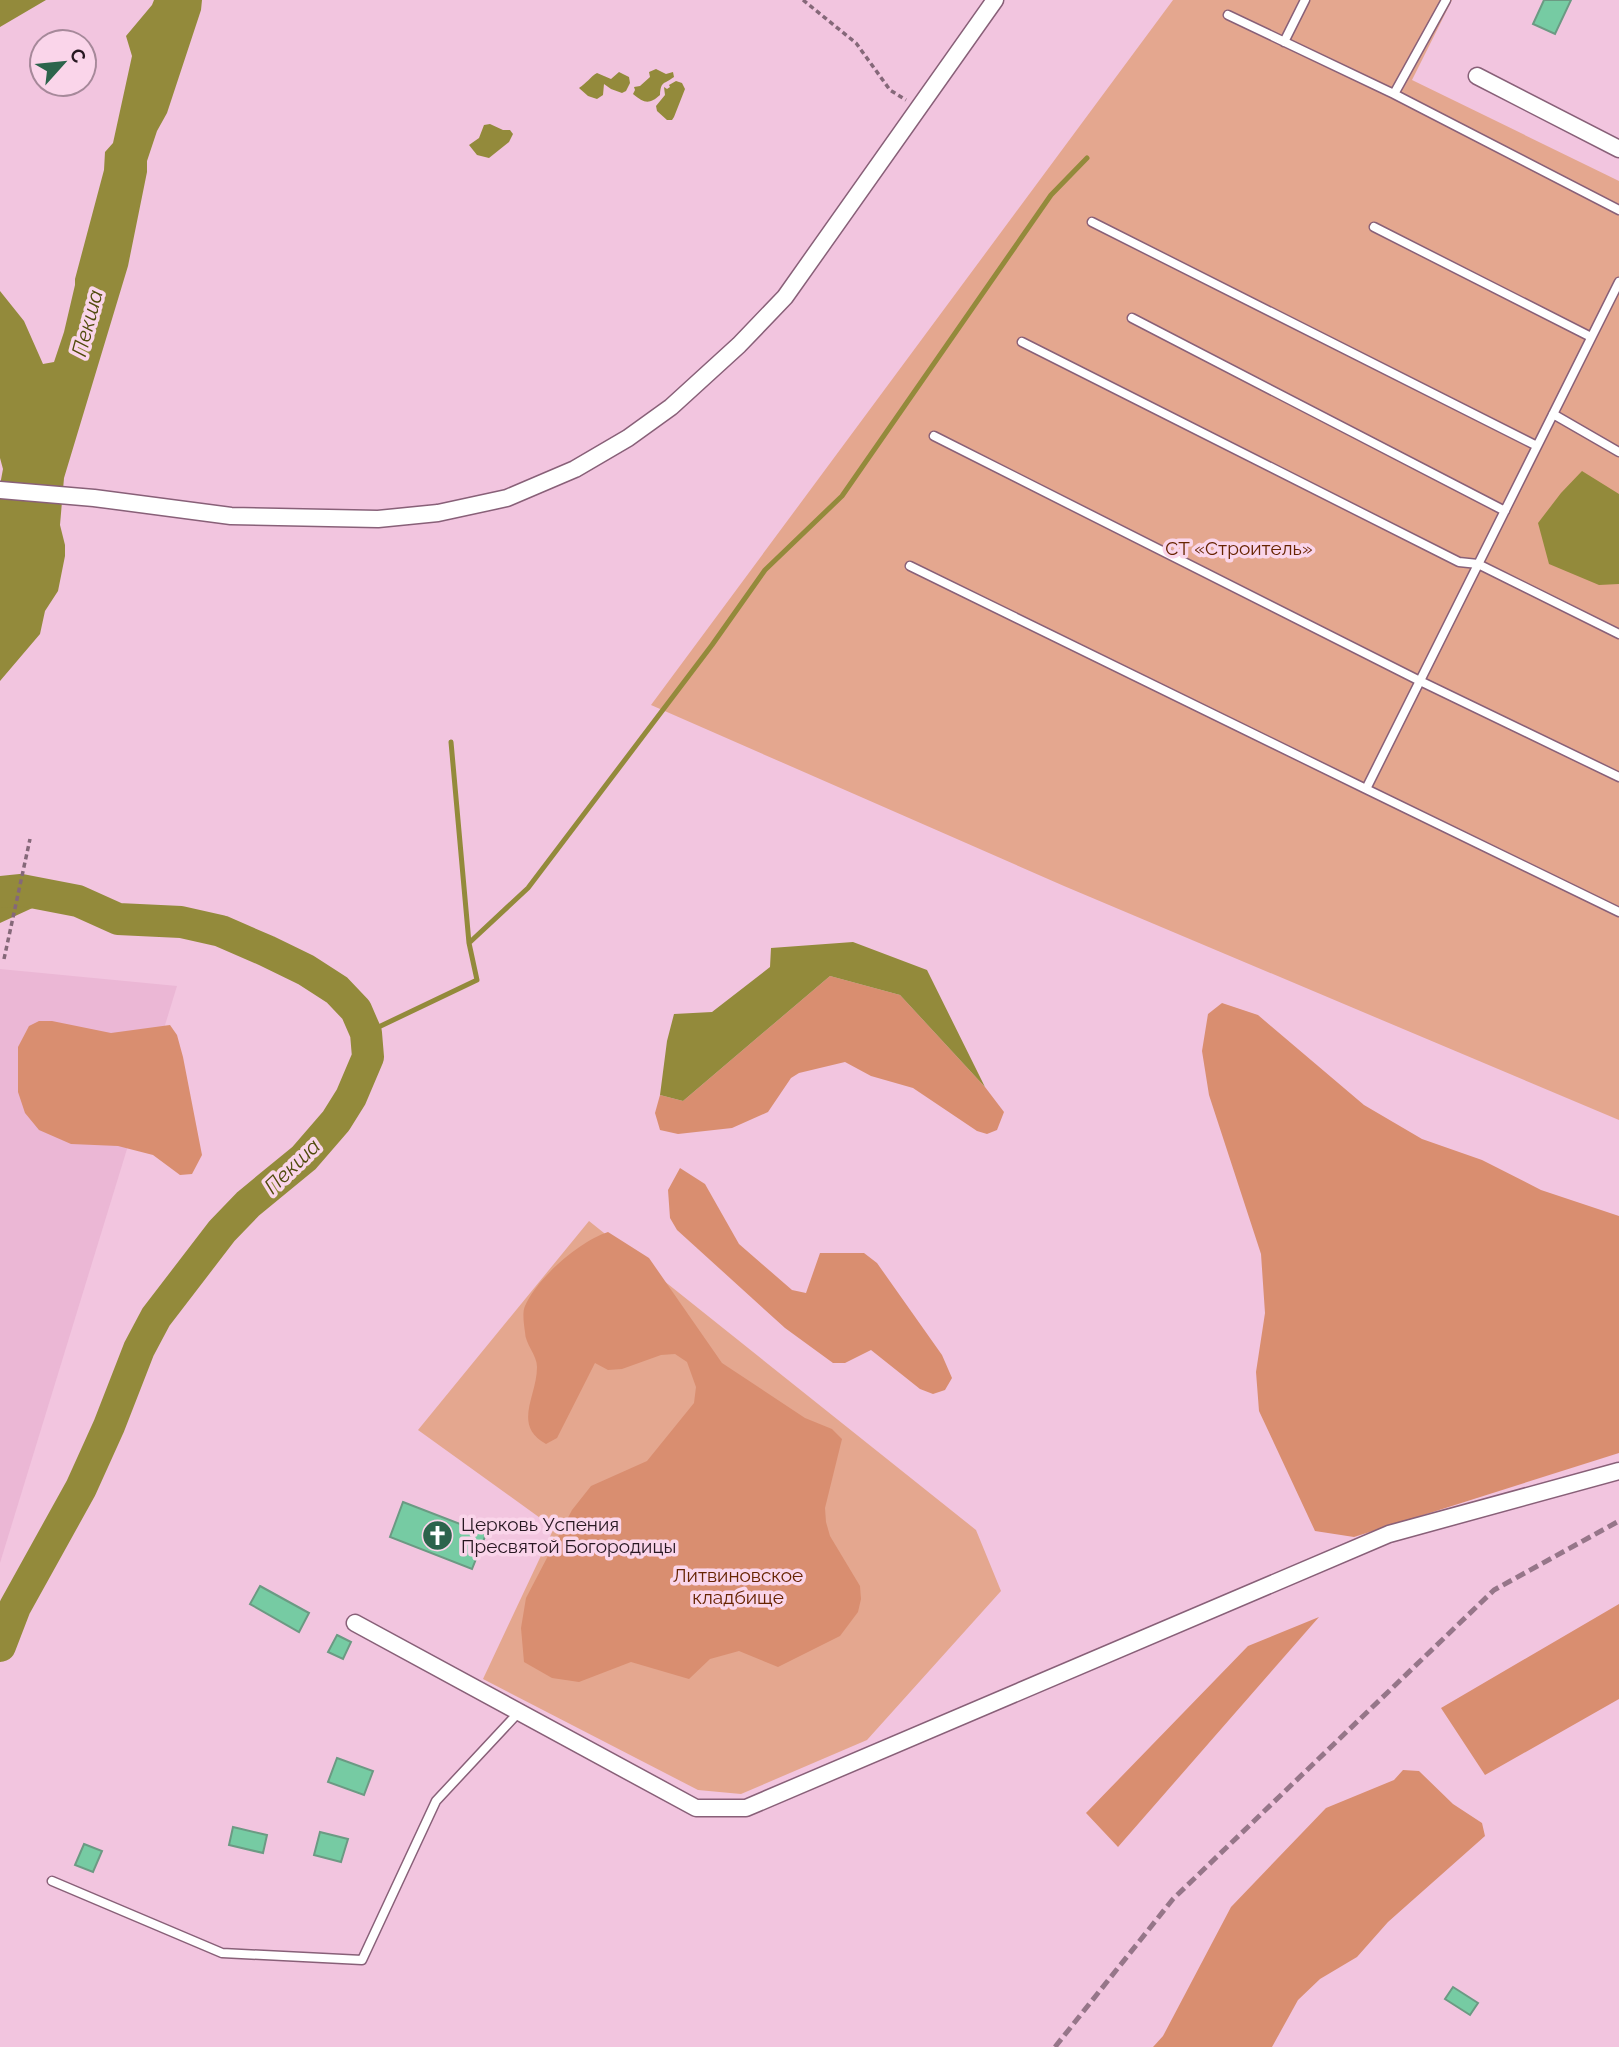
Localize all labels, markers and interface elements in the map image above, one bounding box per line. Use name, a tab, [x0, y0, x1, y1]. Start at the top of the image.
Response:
north arrow	[28, 28, 98, 98]
text: С	[65, 44, 91, 66]
water label: Пекша	[66, 287, 108, 359]
park label: СТ «Строитель»	[1165, 537, 1313, 559]
water label: Пекша	[259, 1133, 325, 1199]
place label: Церковь Успения Пресвятой Богородицы	[461, 1513, 676, 1557]
church icon: Церковь Успения Пресвятой Богородицы	[421, 1518, 455, 1552]
park label: Литвиновское кладбище	[673, 1564, 803, 1608]

